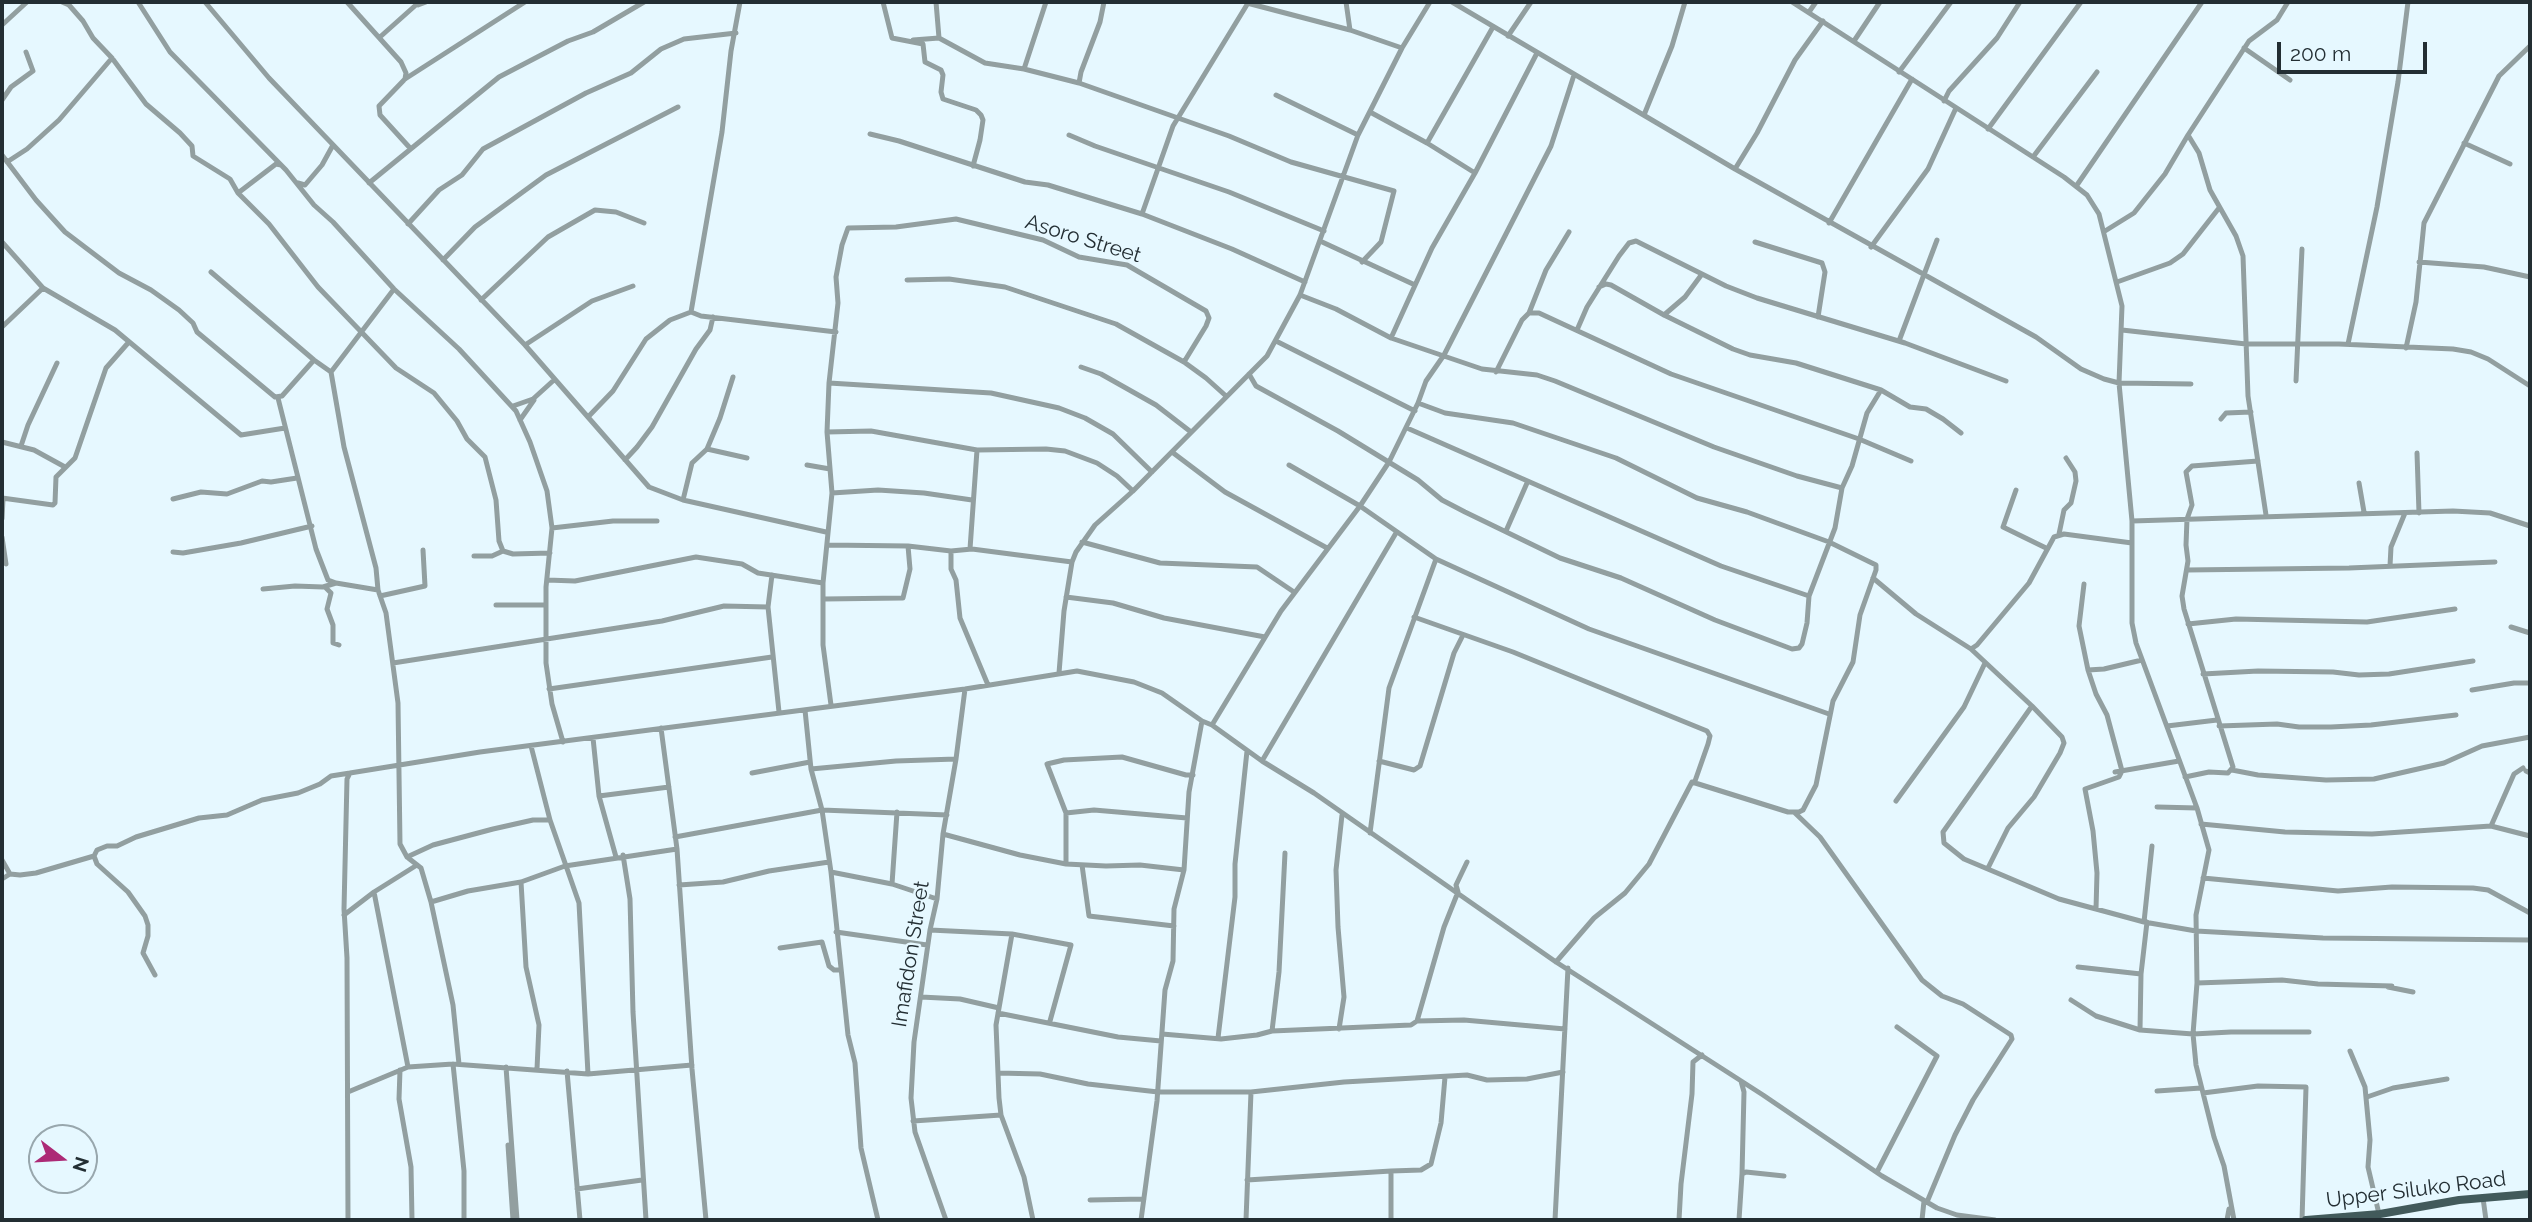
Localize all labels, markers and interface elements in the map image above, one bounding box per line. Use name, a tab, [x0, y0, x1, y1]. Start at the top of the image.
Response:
scale bar	[2280, 28, 2430, 72]
text: 200 m	[2290, 41, 2351, 66]
street label: Asoro Street	[1022, 209, 1144, 269]
street label: Imafidon Street	[887, 879, 935, 1029]
north arrow	[28, 1124, 98, 1194]
text: N	[69, 1154, 94, 1175]
street label: Upper Siluko Road	[2325, 1166, 2507, 1214]

